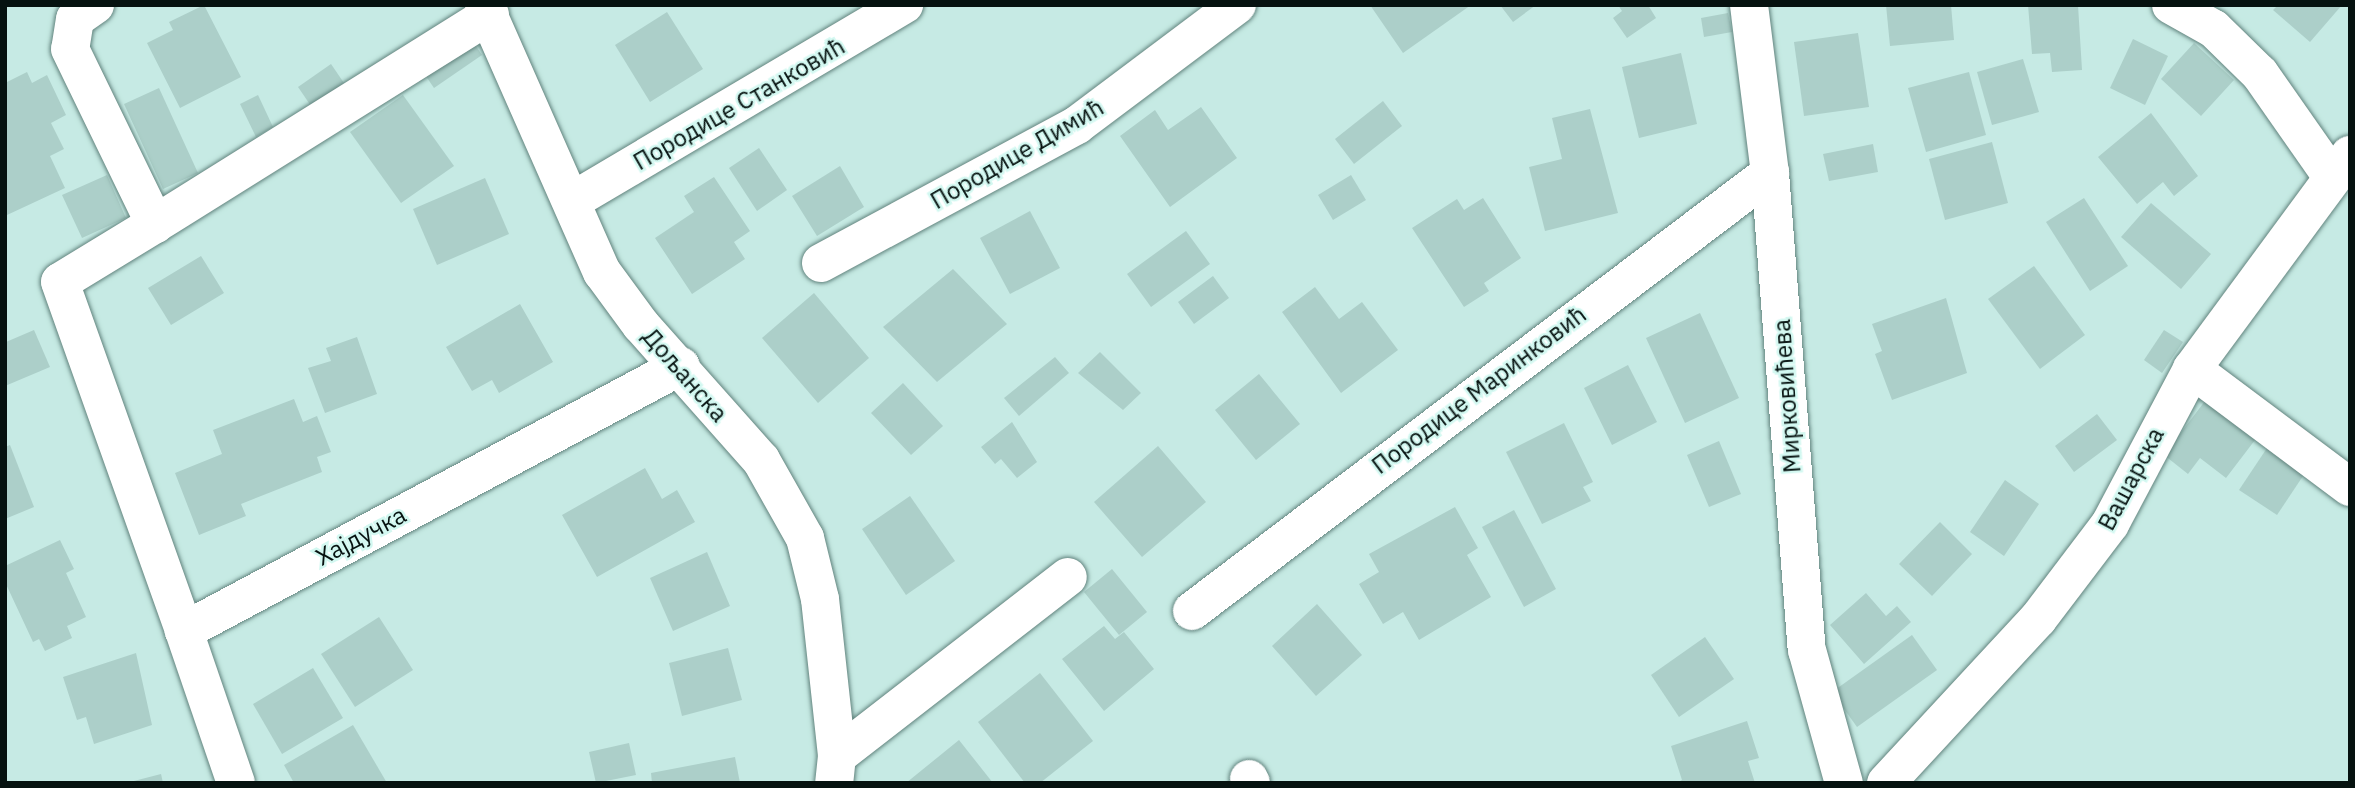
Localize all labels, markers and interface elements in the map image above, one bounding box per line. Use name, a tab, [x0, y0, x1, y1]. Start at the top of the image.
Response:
street label: Породице Станковић	[628, 32, 850, 176]
street label: Породице Димић	[925, 93, 1109, 215]
street label: Породице Маринковић	[1366, 300, 1592, 480]
street label: Мирковићева	[1767, 318, 1807, 474]
street label: Дољанска	[636, 322, 734, 428]
street label: Вашарска	[2092, 423, 2170, 535]
street label: Хајдучка	[311, 500, 411, 572]

